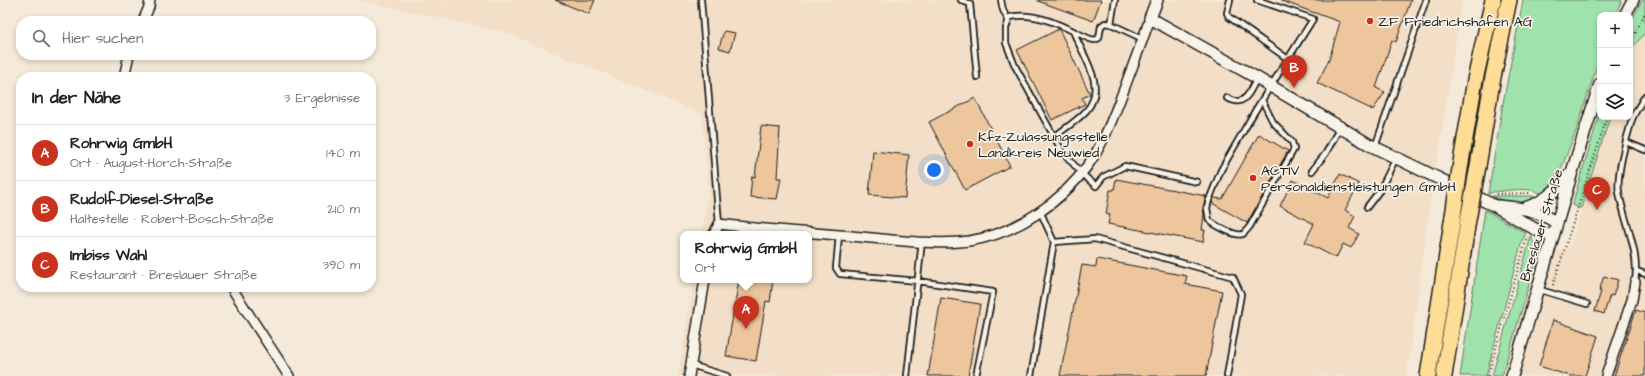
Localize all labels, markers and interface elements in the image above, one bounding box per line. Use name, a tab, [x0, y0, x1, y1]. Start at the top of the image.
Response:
place label: ZF Friedrichshafen AG	[1378, 12, 1533, 32]
map controls	[1597, 12, 1633, 120]
button: +	[1597, 12, 1633, 48]
search box	[16, 16, 376, 60]
marker: ZF Friedrichshafen AG	[1365, 16, 1375, 26]
icon: search	[30, 27, 52, 49]
text: Hier suchen	[62, 28, 143, 49]
button: −	[1597, 48, 1633, 84]
pin: B	[1281, 55, 1307, 88]
button: layers	[1597, 84, 1633, 120]
text: In der Nähe	[32, 86, 121, 110]
text: 3 Ergebnisse	[284, 89, 360, 107]
place label: Kfz-Zulassungsstelle Landkreis Neuwied	[978, 127, 1109, 163]
text: Rohrwig GmbH	[70, 133, 173, 154]
marker: Kfz-Zulassungsstelle Landkreis Neuwied	[965, 139, 975, 149]
text: A	[41, 144, 49, 162]
text: 140 m	[326, 144, 360, 162]
text: Ort · August-Horch-Straße	[70, 154, 232, 172]
your location	[924, 160, 944, 180]
place label: ACTIV Personaldienstleistungen GmbH	[1261, 161, 1457, 197]
street label: Breslauer Straße	[1515, 166, 1569, 284]
marker: ACTIV Personaldienstleistungen GmbH	[1248, 173, 1258, 183]
pin: C	[1584, 177, 1610, 210]
text: Rudolf-Diesel-Straße	[70, 189, 214, 210]
text: B	[40, 200, 50, 218]
text: 210 m	[327, 200, 360, 218]
text: Haltestelle · Robert-Bosch-Straße	[70, 210, 274, 228]
popup	[680, 231, 812, 283]
text: Rohrwig GmbH	[695, 238, 797, 259]
text: Imbiss Wahl	[70, 245, 147, 266]
text: C	[40, 256, 50, 274]
text: 390 m	[322, 256, 360, 274]
text: Ort	[695, 259, 716, 277]
text: Restaurant · Breslauer Straße	[70, 266, 257, 284]
pin: A	[733, 296, 759, 329]

